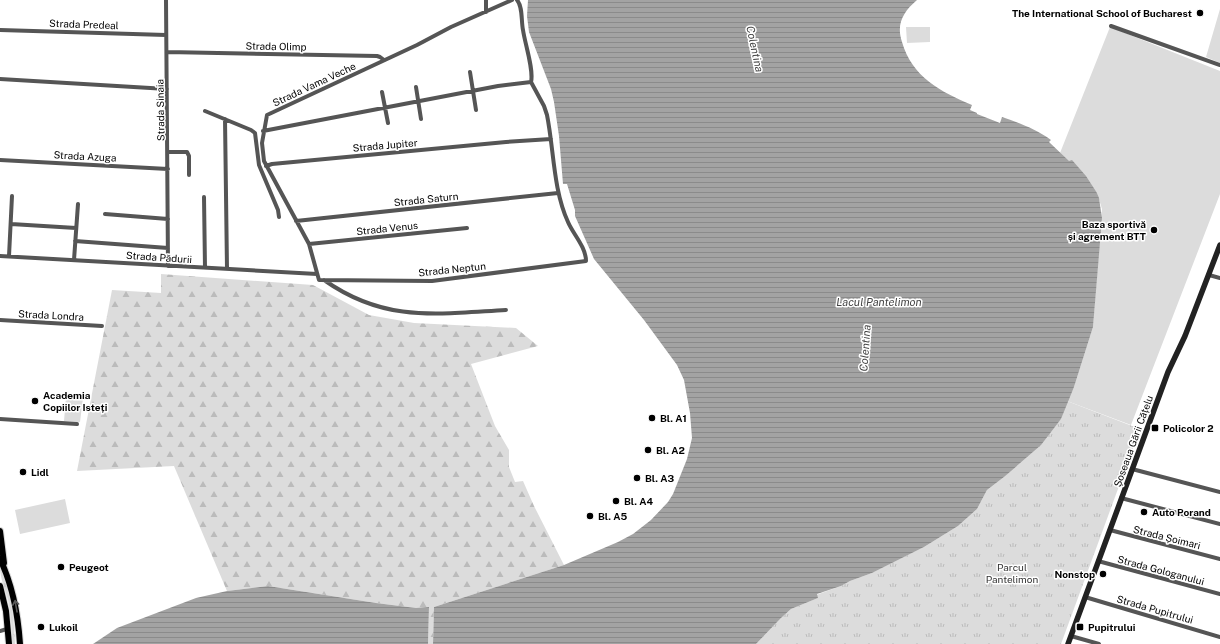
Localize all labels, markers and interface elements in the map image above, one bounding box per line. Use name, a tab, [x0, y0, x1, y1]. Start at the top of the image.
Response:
place label: The International School of Bucharest	[1012, 7, 1192, 19]
marker: The International School of Bucharest	[1195, 8, 1205, 18]
street label: Strada Predeal	[49, 17, 119, 31]
water label: Colentina	[744, 25, 766, 73]
street label: Strada Olimp	[245, 39, 307, 53]
street label: Strada Vama Veche	[271, 59, 358, 109]
street label: Strada Sinaia	[153, 79, 167, 141]
street label: Strada Jupiter	[352, 136, 418, 154]
street label: Strada Azuga	[53, 148, 117, 164]
street label: Strada Saturn	[393, 190, 459, 208]
place label: Baza sportivă și agrement BTT	[1068, 218, 1146, 242]
street label: Strada Venus	[356, 219, 418, 237]
marker: Baza sportivă și agrement BTT	[1149, 225, 1159, 235]
street label: Strada Pădurii	[126, 249, 192, 265]
street label: Strada Neptun	[418, 259, 487, 279]
water label: Lacul Pantelimon	[836, 296, 922, 308]
street label: Strada Londra	[18, 307, 84, 323]
water label: Colentina	[857, 324, 873, 372]
place label: Academia Copiilor Isteți	[43, 389, 108, 413]
street label: Șoseaua Gării Cățelu	[1111, 393, 1155, 488]
marker: Academia Copiilor Isteți	[30, 396, 40, 406]
place label: Bl. A1	[660, 412, 687, 424]
marker: Bl. A1	[647, 413, 657, 423]
place label: Policolor 2	[1163, 422, 1214, 434]
marker: Policolor 2	[1150, 423, 1160, 433]
place label: Bl. A2	[656, 444, 685, 456]
marker: Bl. A2	[643, 445, 653, 455]
place label: Lidl	[31, 466, 49, 478]
marker: Lidl	[18, 467, 28, 477]
place label: Bl. A3	[645, 472, 674, 484]
marker: Bl. A3	[632, 473, 642, 483]
place label: Bl. A4	[624, 495, 653, 507]
marker: Bl. A4	[611, 496, 621, 506]
place label: Auto Porand	[1152, 506, 1211, 518]
marker: Auto Porand	[1139, 507, 1149, 517]
place label: Bl. A5	[598, 510, 627, 522]
marker: Bl. A5	[585, 511, 595, 521]
street label: Strada Șoimari	[1132, 523, 1202, 551]
street label: Strada Gologanului	[1116, 553, 1206, 587]
place label: Peugeot	[69, 561, 109, 573]
park label: Parcul Pantelimon	[986, 561, 1038, 585]
marker: Peugeot	[56, 562, 66, 572]
place label: Nonstop	[1055, 568, 1095, 580]
marker: Nonstop	[1098, 569, 1108, 579]
street label: Strada Pupitrului	[1115, 592, 1195, 626]
one-way arrow	[12, 600, 20, 613]
place label: Lukoil	[49, 621, 78, 633]
place label: Pupitrului	[1088, 621, 1136, 633]
marker: Lukoil	[36, 622, 46, 632]
marker: Pupitrului	[1075, 622, 1085, 632]

